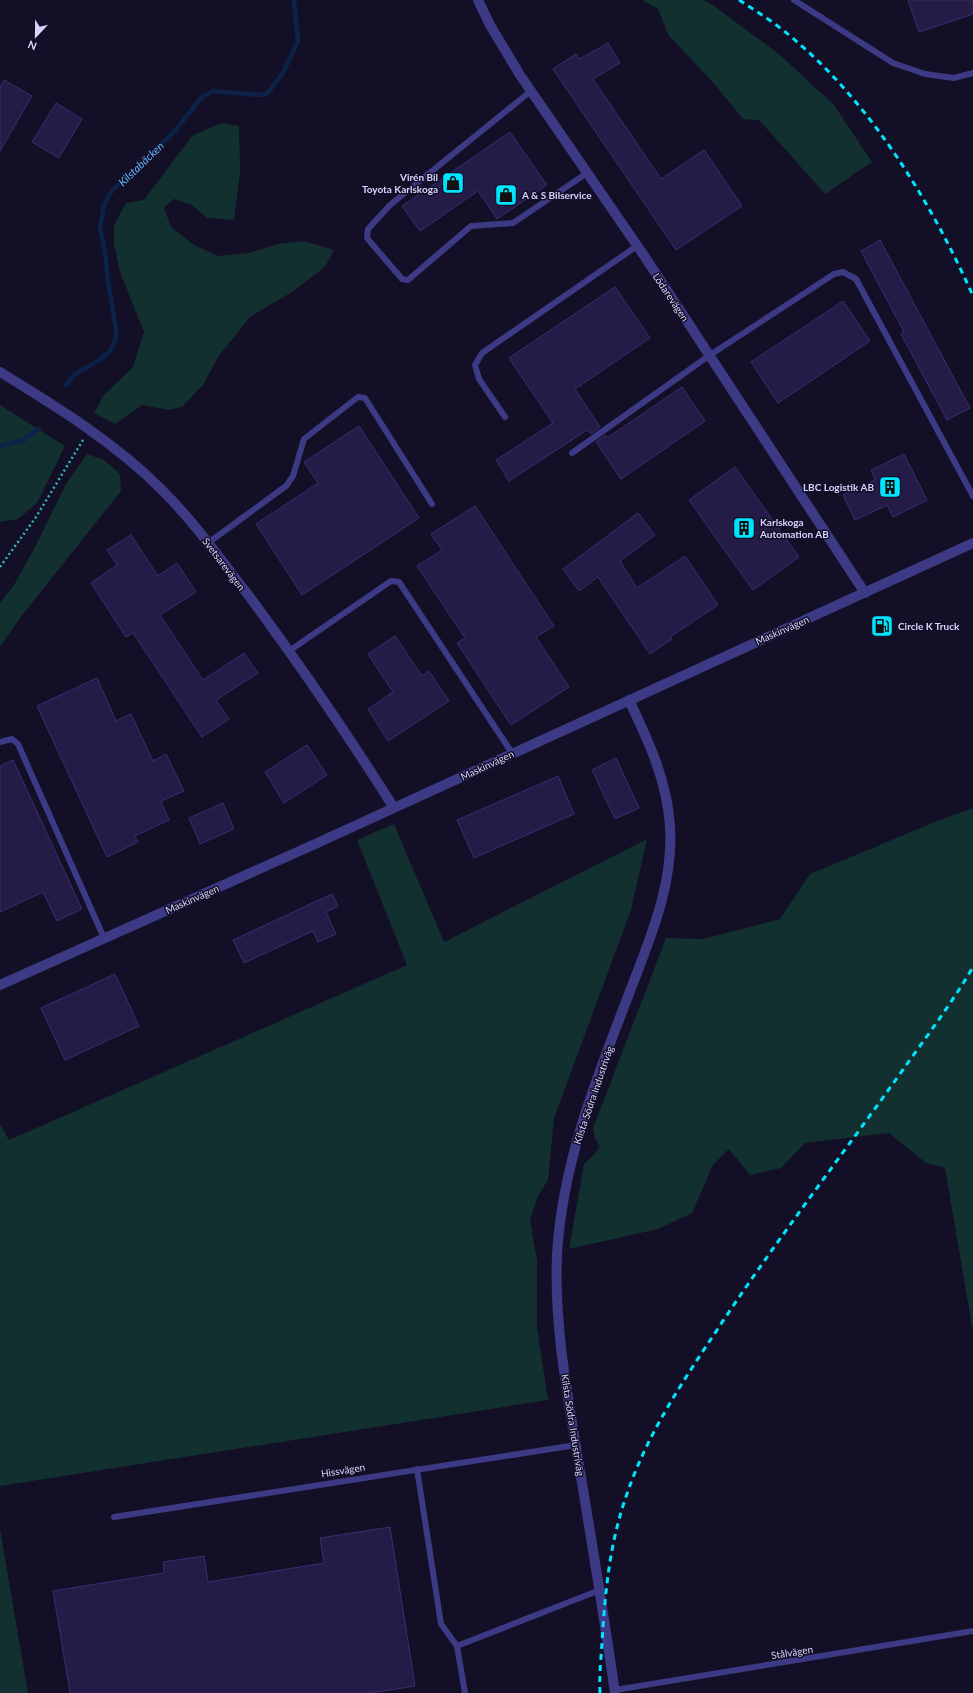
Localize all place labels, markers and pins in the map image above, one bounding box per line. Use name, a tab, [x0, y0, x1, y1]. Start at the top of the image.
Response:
shop icon: Virén Bil Toyota Karlskoga	[440, 170, 466, 196]
place label: Virén Bil Toyota Karlskoga	[362, 171, 438, 195]
shop icon: A & S Bilservice	[493, 182, 519, 208]
place label: A & S Bilservice	[521, 189, 592, 201]
building icon: LBC Logistik AB	[877, 474, 903, 500]
place label: LBC Logistik AB	[803, 481, 874, 493]
building icon: Karlskoga Automation AB	[731, 515, 757, 541]
place label: Karlskoga Automation AB	[759, 516, 829, 540]
fuel station icon: Circle K Truck	[869, 613, 895, 639]
place label: Circle K Truck	[898, 620, 960, 632]

